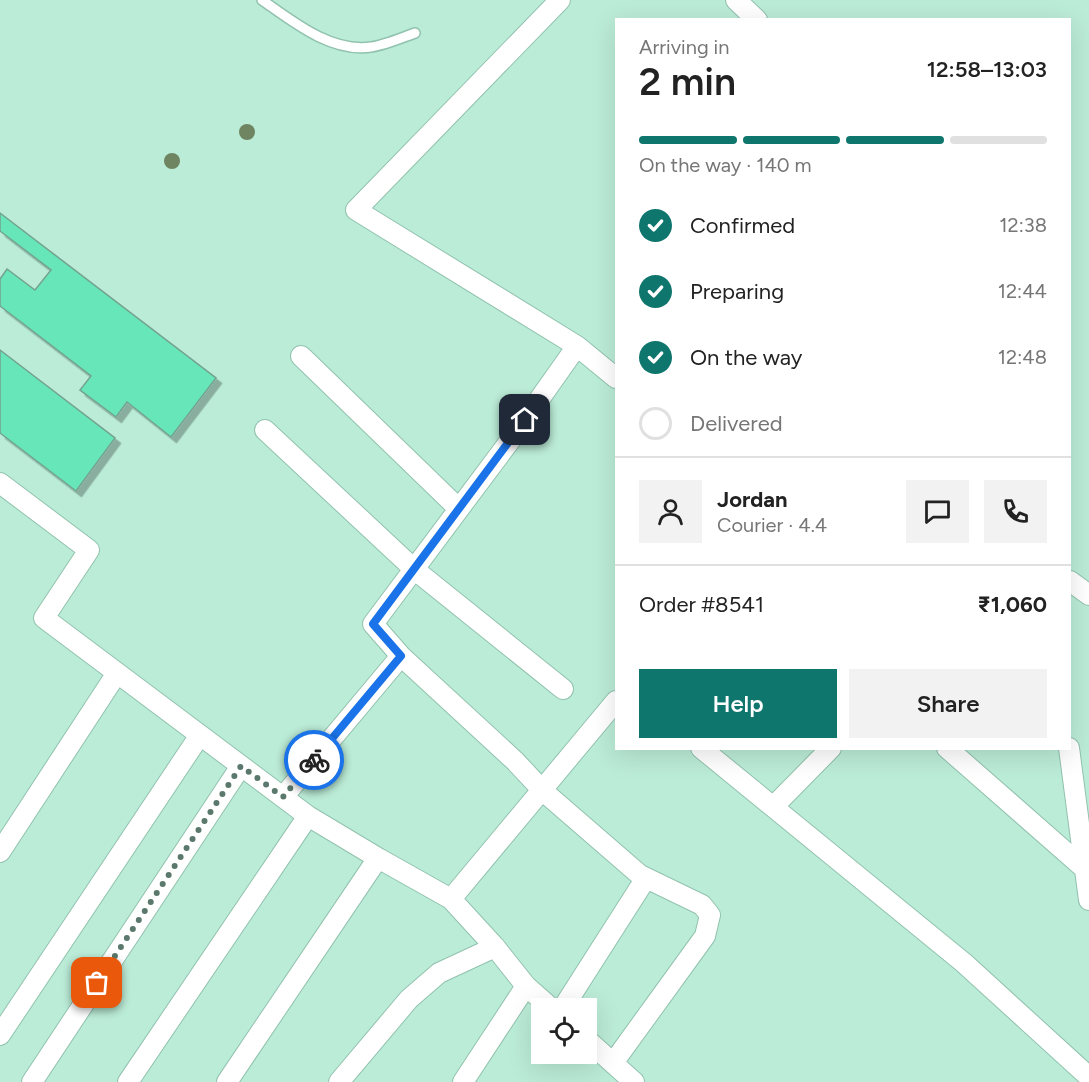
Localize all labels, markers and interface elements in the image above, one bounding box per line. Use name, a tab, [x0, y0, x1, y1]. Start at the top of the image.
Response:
text: Arriving in	[639, 35, 729, 59]
text: 12:58–13:03	[927, 56, 1047, 83]
text: 2 min	[639, 58, 736, 105]
text: On the way · 140 m	[639, 153, 812, 177]
icon: check	[639, 209, 672, 242]
text: Confirmed	[690, 212, 795, 239]
text: 12:38	[999, 213, 1047, 237]
icon: check	[639, 275, 672, 308]
text: Preparing	[690, 278, 784, 305]
text: 12:44	[998, 279, 1047, 303]
icon: check	[639, 341, 672, 374]
text: On the way	[690, 344, 802, 371]
text: 12:48	[998, 345, 1047, 369]
pin	[499, 394, 550, 445]
icon: home	[508, 403, 541, 436]
text: Delivered	[690, 410, 783, 437]
button: person	[639, 480, 702, 543]
button: chat	[906, 480, 969, 543]
button: phone	[984, 480, 1047, 543]
text: Jordan	[717, 486, 788, 513]
text: Courier · 4.4	[717, 513, 827, 537]
text: Order #8541	[639, 591, 764, 618]
text: ₹1,060	[978, 591, 1047, 618]
button: Help	[639, 669, 837, 738]
button: Share	[849, 669, 1047, 738]
courier	[284, 730, 344, 790]
icon: bike	[298, 744, 331, 777]
pin	[71, 957, 122, 1008]
icon: bag	[80, 966, 113, 999]
map controls	[531, 998, 597, 1064]
button: locate	[531, 998, 597, 1064]

